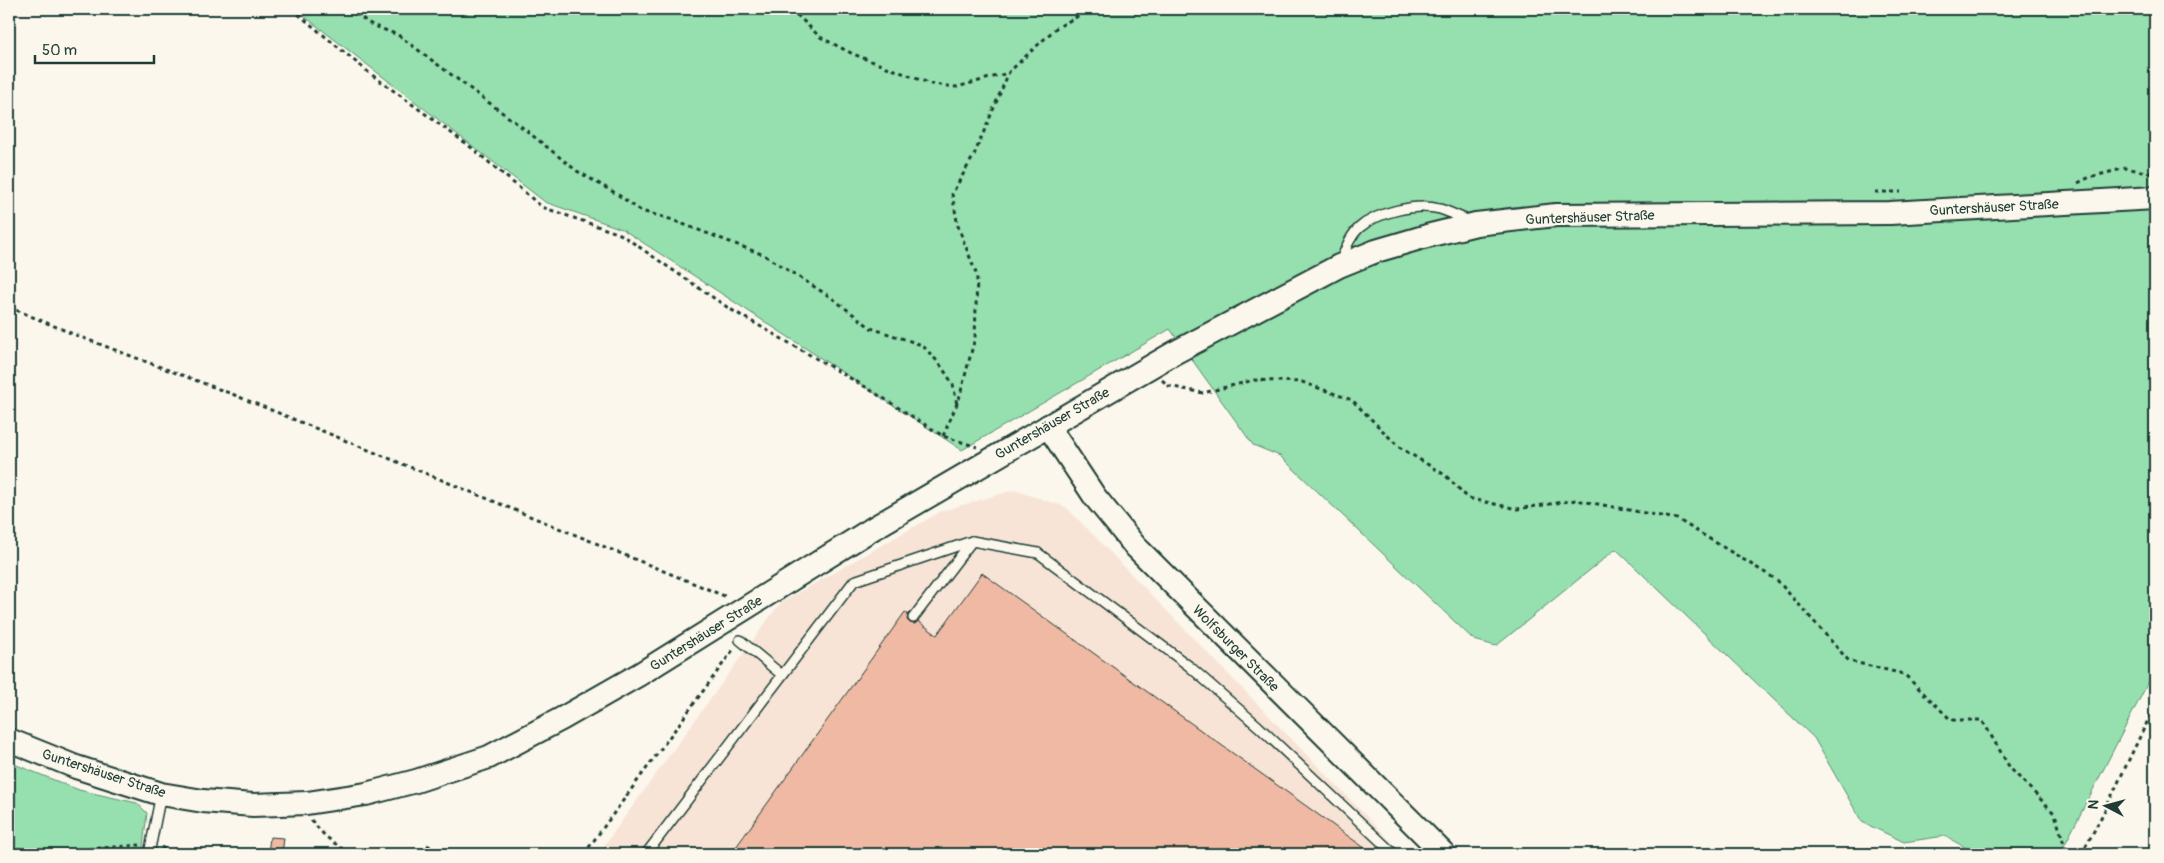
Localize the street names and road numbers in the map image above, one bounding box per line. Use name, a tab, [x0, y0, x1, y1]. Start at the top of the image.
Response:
street label: Guntershäuser Straße	[1929, 196, 2059, 219]
street label: Guntershäuser Straße	[1525, 207, 1655, 228]
street label: Guntershäuser Straße	[992, 384, 1113, 463]
street label: Guntershäuser Straße	[647, 592, 766, 675]
street label: Wolfsburger Straße	[1189, 602, 1283, 695]
street label: Guntershäuser Straße	[40, 745, 168, 802]

